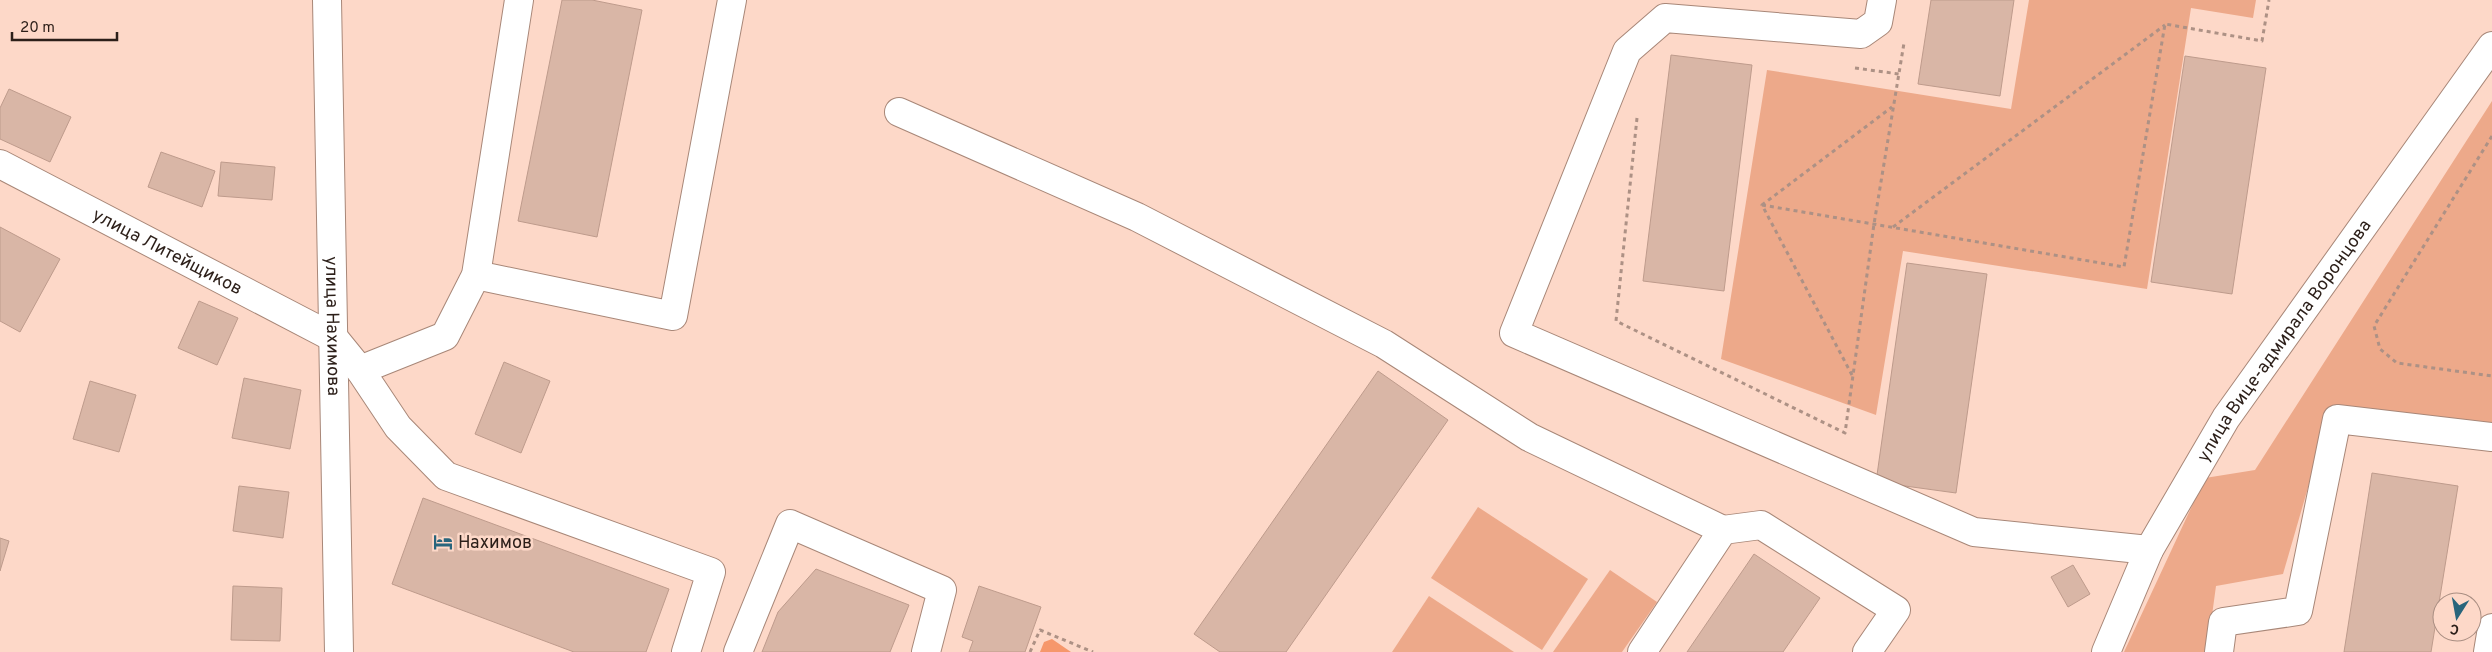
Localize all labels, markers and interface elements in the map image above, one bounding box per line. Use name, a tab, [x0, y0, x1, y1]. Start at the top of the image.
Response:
scale bar	[12, 10, 118, 42]
text: 20 m	[20, 19, 55, 38]
street label: улица Литейщиков	[88, 204, 246, 301]
street label: улица Вице-адмирала Воронцова	[2193, 216, 2377, 467]
street label: улица Нахимова	[319, 256, 344, 396]
hotel icon: Нахимов	[432, 531, 454, 553]
place label: Нахимов	[458, 532, 532, 555]
north arrow	[2432, 592, 2482, 642]
text: С	[2449, 619, 2461, 637]

